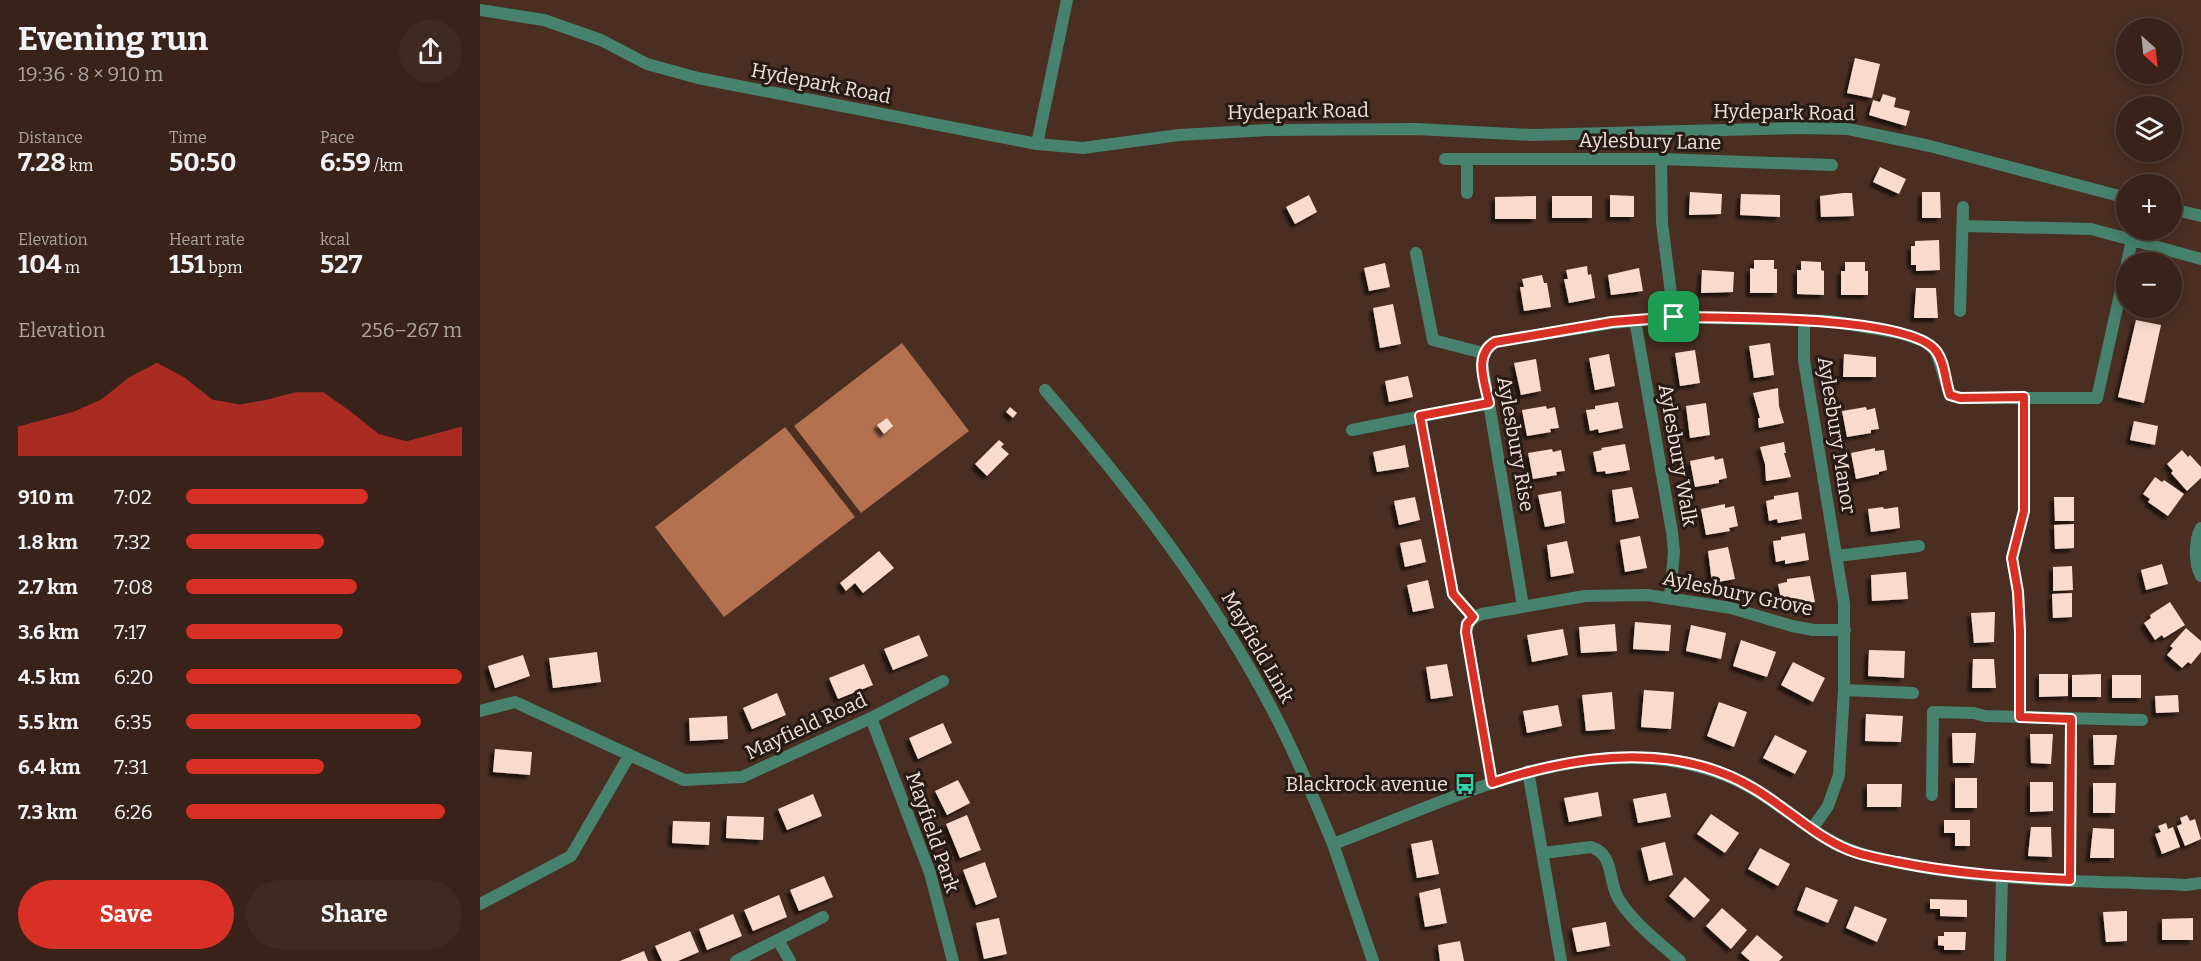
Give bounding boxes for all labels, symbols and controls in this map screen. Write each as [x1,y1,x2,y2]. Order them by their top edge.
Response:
north arrow [2116,18,2182,84]
map controls [2116,18,2182,318]
text: Evening run [18,19,208,59]
button: share [399,20,462,83]
street label: Hydepark Road [749,58,893,108]
text: 19:36 · 8 × 910 m [18,62,163,86]
button: layers [2116,96,2182,162]
street label: Hydepark Road [1227,98,1369,124]
street label: Hydepark Road [1713,99,1855,125]
text: Distance [18,128,83,147]
text: Time [169,128,207,147]
text: Pace [320,128,355,147]
street label: Aylesbury Lane [1578,128,1722,154]
text: 7.28 [18,147,66,178]
text: 50:50 [169,147,237,178]
text: 6:59 [320,147,371,178]
text: km [66,156,93,175]
text: /km [371,156,403,175]
button: + [2116,174,2182,240]
text: Elevation [18,230,88,249]
text: Heart rate [169,230,245,249]
text: kcal [320,230,350,249]
text: 104 [18,249,62,280]
text: 151 [169,249,205,280]
text: 527 [320,249,362,280]
button: − [2116,252,2182,318]
text: m [62,258,80,277]
text: bpm [205,258,243,277]
pin [1648,291,1699,342]
icon: arrive [1657,300,1690,333]
text: Elevation [18,318,105,342]
text: 256–267 m [361,318,462,342]
street label: Aylesbury Manor [1813,355,1861,515]
street label: Aylesbury Rise [1492,375,1540,513]
street label: Aylesbury Walk [1654,382,1702,529]
text: 910 m [18,485,74,509]
text: 7:02 [114,485,152,509]
text: 1.8 km [18,530,78,554]
text: 7:32 [114,530,151,554]
street label: Aylesbury Grove [1661,565,1815,621]
text: 2.7 km [18,575,78,599]
text: 7:08 [114,575,153,599]
street label: Mayfield Link [1216,587,1300,708]
text: 3.6 km [18,620,79,644]
text: 7:17 [114,620,146,644]
text: 4.5 km [18,665,80,689]
text: 6:20 [114,665,154,689]
street label: Mayfield Road [742,687,871,765]
text: 5.5 km [18,710,79,734]
text: 6:35 [114,710,152,734]
text: 6.4 km [18,755,81,779]
text: 7:31 [114,755,148,779]
street label: Mayfield Park [901,768,965,896]
place label: Blackrock avenue [1285,772,1448,796]
bus stop icon: Blackrock avenue [1453,772,1477,796]
text: 7.3 km [18,800,77,824]
text: 6:26 [114,800,153,824]
button: Save [18,880,234,949]
button: Share [246,880,462,949]

